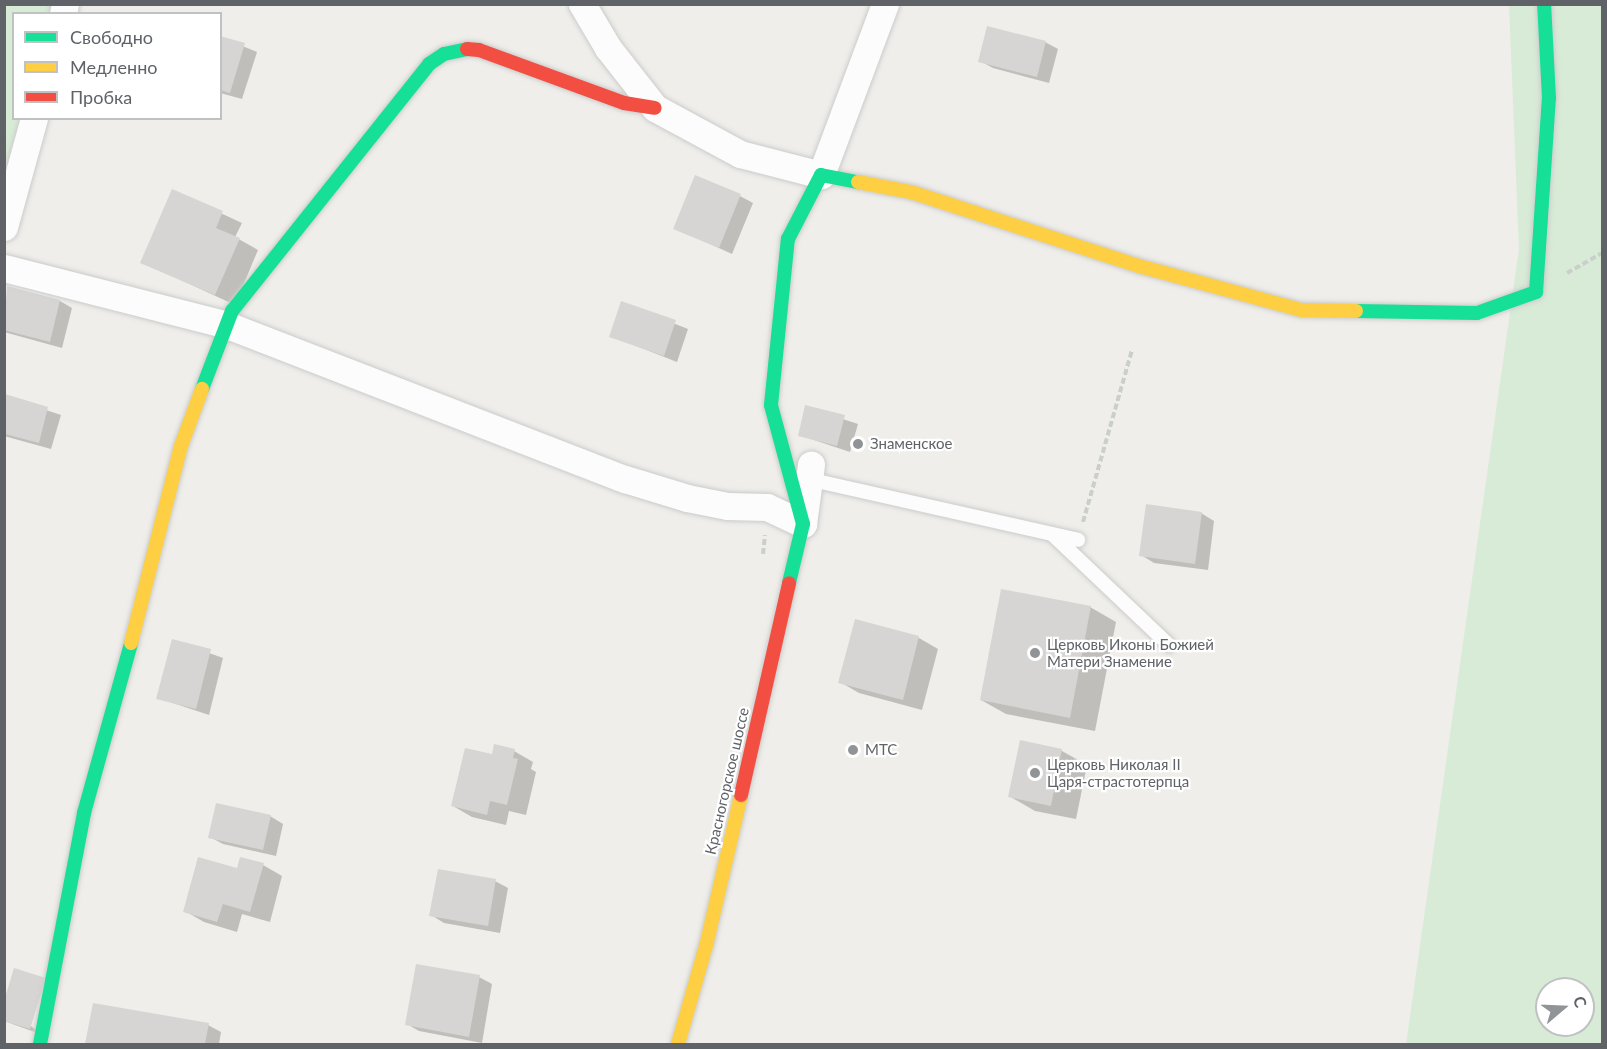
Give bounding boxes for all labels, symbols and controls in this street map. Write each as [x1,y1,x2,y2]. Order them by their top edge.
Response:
legend [12,12,222,120]
text: Свободно [70,26,153,48]
text: Медленно [70,56,158,78]
text: Пробка [70,86,132,108]
place label: Знаменское [870,435,952,453]
marker: Знаменское [851,437,865,451]
place label: Церковь Иконы Божией Матери Знамение [1047,635,1214,670]
marker: Церковь Иконы Божией Матери Знамение [1028,646,1042,660]
street label: Красногорское шоссе [701,706,753,856]
place label: МТС [865,741,897,759]
marker: МТС [846,743,860,757]
place label: Церковь Николая II Царя-страстотерпца [1047,755,1189,790]
marker: Церковь Николая II Царя-страстотерпца [1028,766,1042,780]
north arrow [1535,977,1595,1037]
text: С [1570,994,1591,1010]

